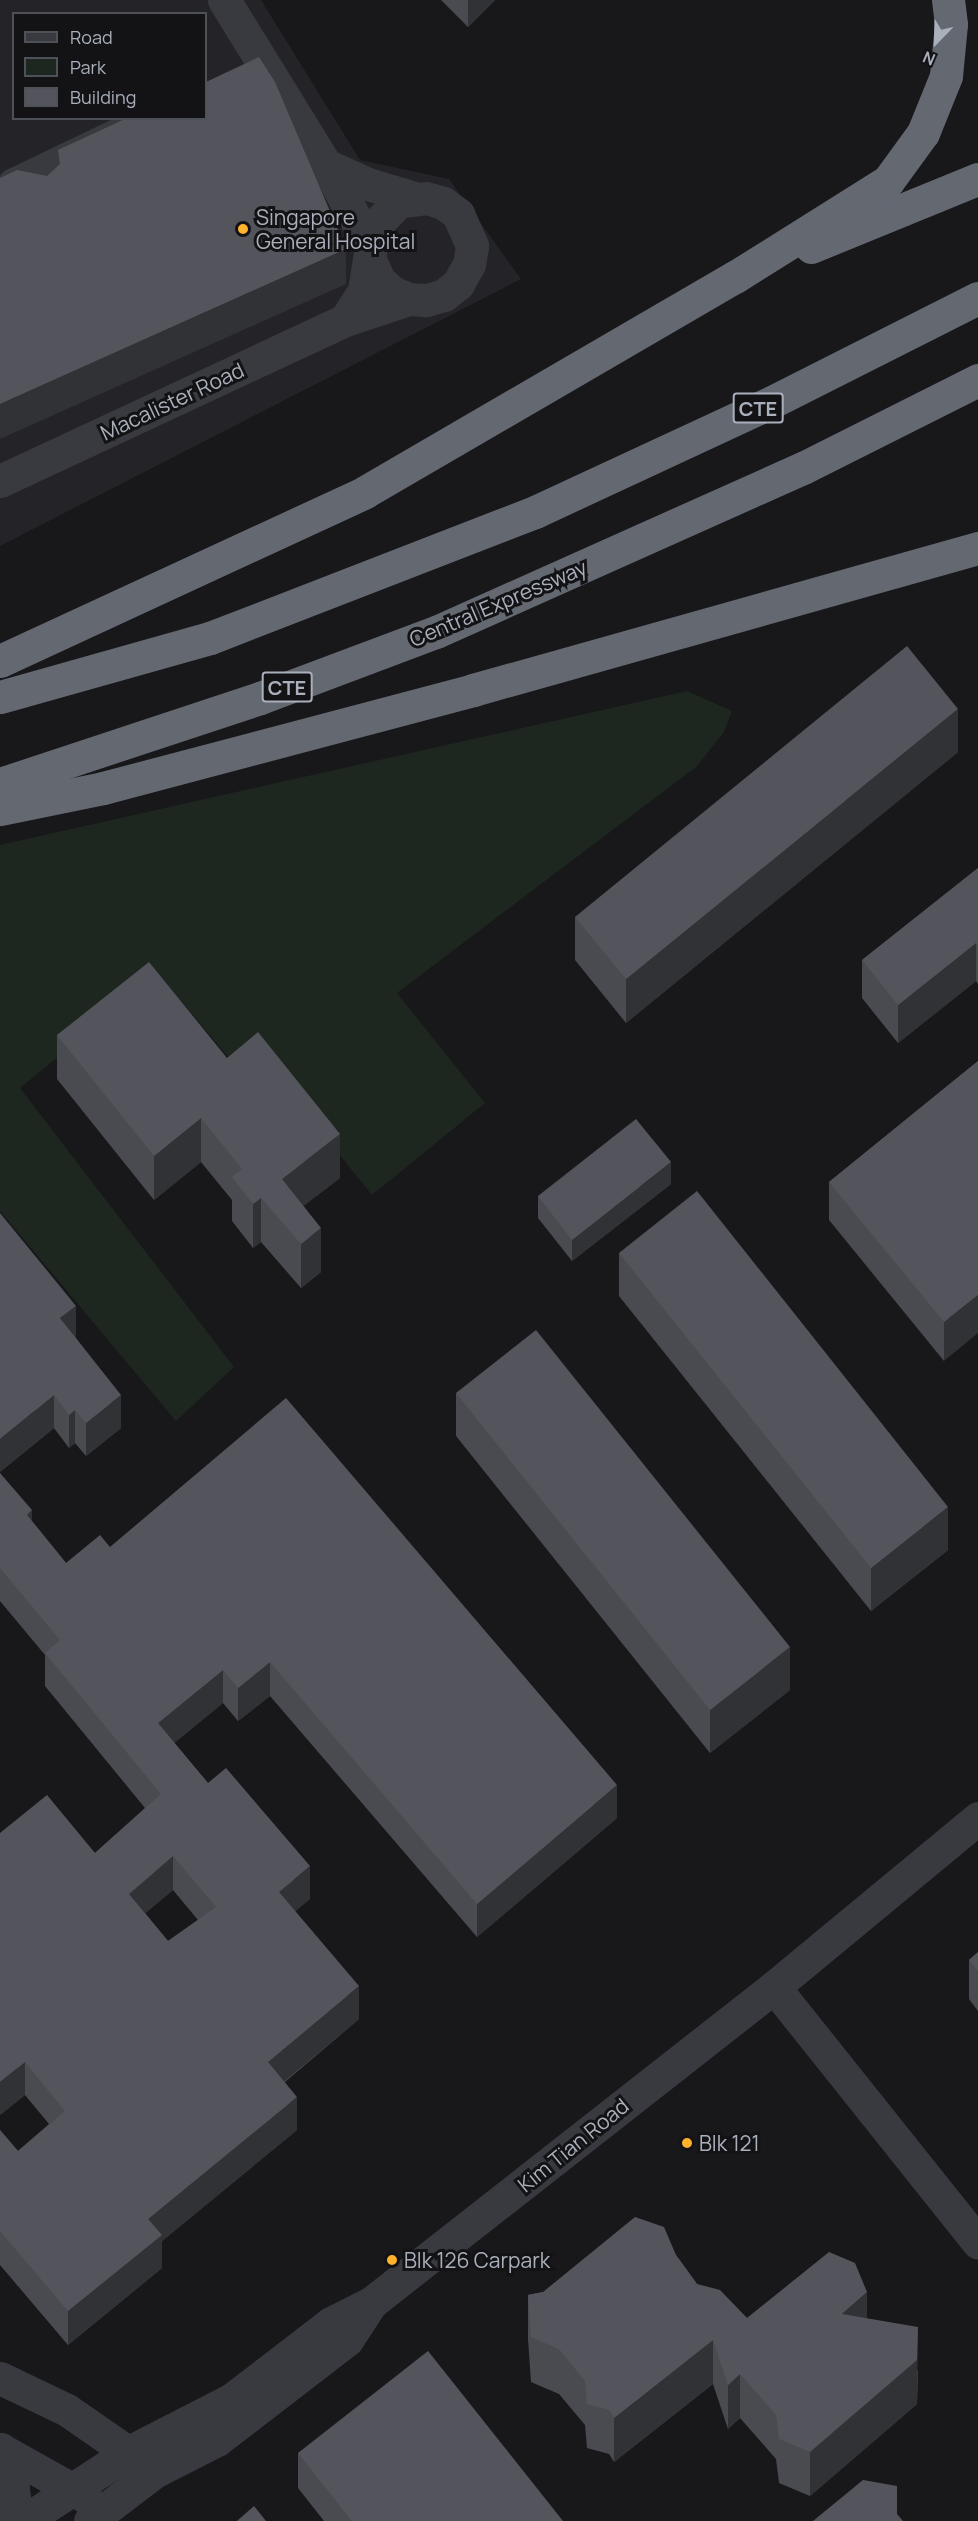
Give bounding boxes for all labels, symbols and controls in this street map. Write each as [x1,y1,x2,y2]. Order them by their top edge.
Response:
legend [12,12,207,120]
north arrow [906,12,966,72]
text: Road [70,25,113,49]
text: N [919,46,939,71]
text: Park [70,55,106,79]
text: Building [70,85,136,109]
place label: Singapore General Hospital [256,204,415,254]
marker: Singapore General Hospital [234,220,252,238]
street label: Macalister Road [96,357,248,445]
road number: CTE [732,391,783,425]
street label: Central Expressway [406,554,590,652]
road number: CTE [262,670,312,704]
street label: Kim Tian Road [513,2093,633,2197]
place label: Blk 121 [699,2130,760,2156]
marker: Blk 121 [680,2136,694,2150]
place label: Blk 126 Carpark [404,2247,550,2273]
marker: Blk 126 Carpark [385,2253,399,2267]

